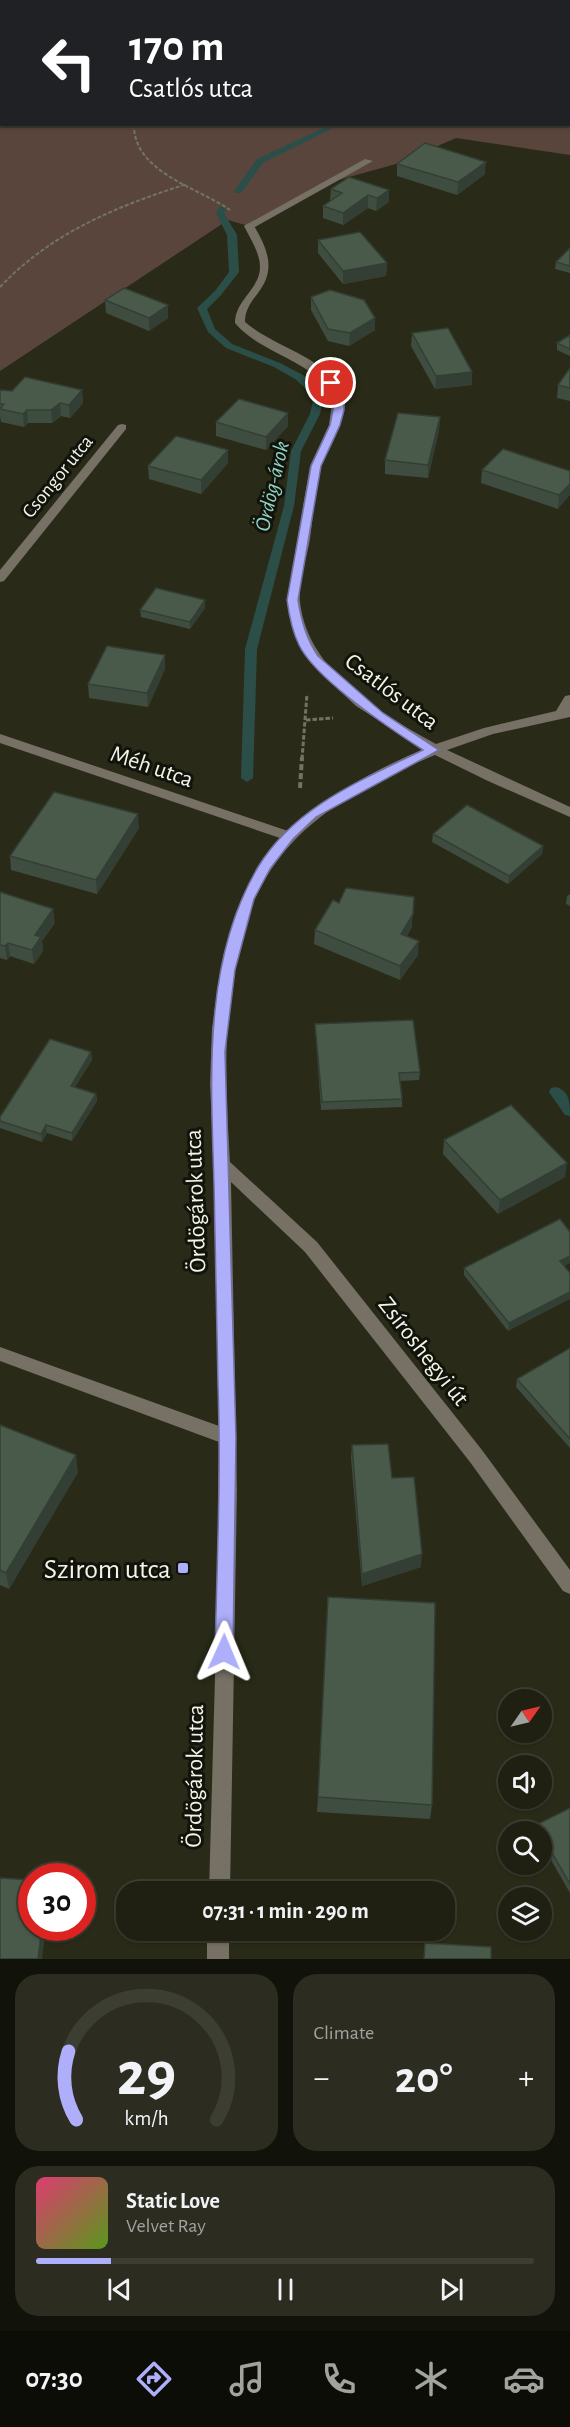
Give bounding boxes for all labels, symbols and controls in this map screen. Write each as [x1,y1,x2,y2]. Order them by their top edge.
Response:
icon: left [30,24,108,102]
text: 170 m [129,26,224,68]
text: Csatlós utca [129,75,253,102]
pin [305,357,356,408]
icon: arrive [314,366,347,399]
street label: Csongor utca [19,432,97,522]
water label: Ördög-árok [251,439,293,533]
street label: Csatlós utca [340,649,443,735]
street label: Méh utca [107,742,196,792]
street label: Ördögárok utca [181,1129,210,1273]
street label: Zsíroshegyi út [374,1293,473,1411]
place label: Szirom utca [44,1556,171,1584]
marker: Szirom utca [176,1561,190,1575]
position arrow [192,1620,256,1684]
north arrow [498,1689,552,1743]
map controls [498,1689,552,1941]
street label: Ördögárok utca [181,1704,208,1848]
button: sound [498,1755,552,1809]
button: search [498,1821,552,1875]
speed limit sign: 30 [18,1863,96,1941]
button: layers [498,1887,552,1941]
text: 07:31 · 1 min · 290 m [202,1900,369,1922]
text: Climate [314,2023,374,2043]
text: 29 [116,2044,176,2106]
text: 20° [395,2056,453,2101]
text: − [314,2062,329,2095]
text: + [518,2062,534,2095]
text: km/h [124,2108,168,2129]
text: Static Love [126,2190,220,2212]
text: Velvet Ray [126,2216,206,2236]
icon: previous [103,2273,136,2306]
icon: pause [269,2273,302,2306]
icon: next [435,2273,468,2306]
icon: directions [133,2358,175,2400]
icon: music [226,2358,268,2400]
icon: phone [318,2358,360,2400]
icon: climate [410,2358,452,2400]
icon: car [503,2358,545,2400]
text: 07:30 [25,2365,83,2392]

